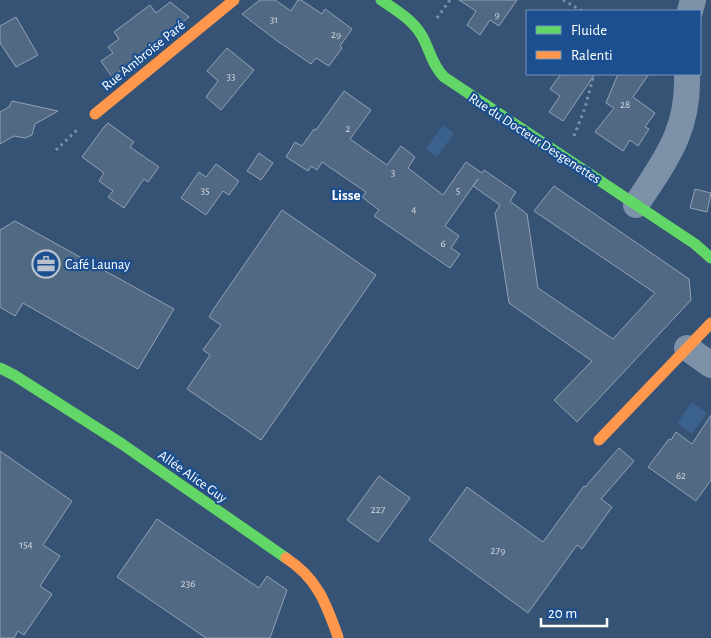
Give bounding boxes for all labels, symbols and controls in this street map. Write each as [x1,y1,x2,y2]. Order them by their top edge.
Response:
house number: 9 [494,9,500,20]
legend [526,10,701,75]
house number: 31 [270,14,278,25]
street label: Rue Ambroise Paré [99,18,188,93]
text: Fluide [571,23,607,38]
house number: 29 [331,29,341,40]
text: Ralenti [571,48,613,63]
house number: 33 [226,71,236,82]
street label: Rue du Docteur Desgenettes [466,91,603,187]
house number: 28 [620,99,630,110]
house number: 2 [345,123,351,134]
house number: 3 [391,167,396,178]
house number: 35 [200,185,210,196]
house number: 5 [456,185,461,196]
district label: Lisse [331,188,361,203]
house number: 4 [411,204,417,215]
house number: 6 [440,238,446,249]
office icon: Café Launay [31,249,61,279]
place label: Café Launay [65,258,130,272]
street label: Allée Alice Guy [155,448,229,506]
house number: 62 [676,470,686,481]
house number: 227 [371,504,386,515]
house number: 154 [19,539,33,550]
house number: 279 [491,545,505,556]
house number: 236 [181,578,195,589]
scale bar [541,596,607,628]
text: 20 m [548,606,577,621]

